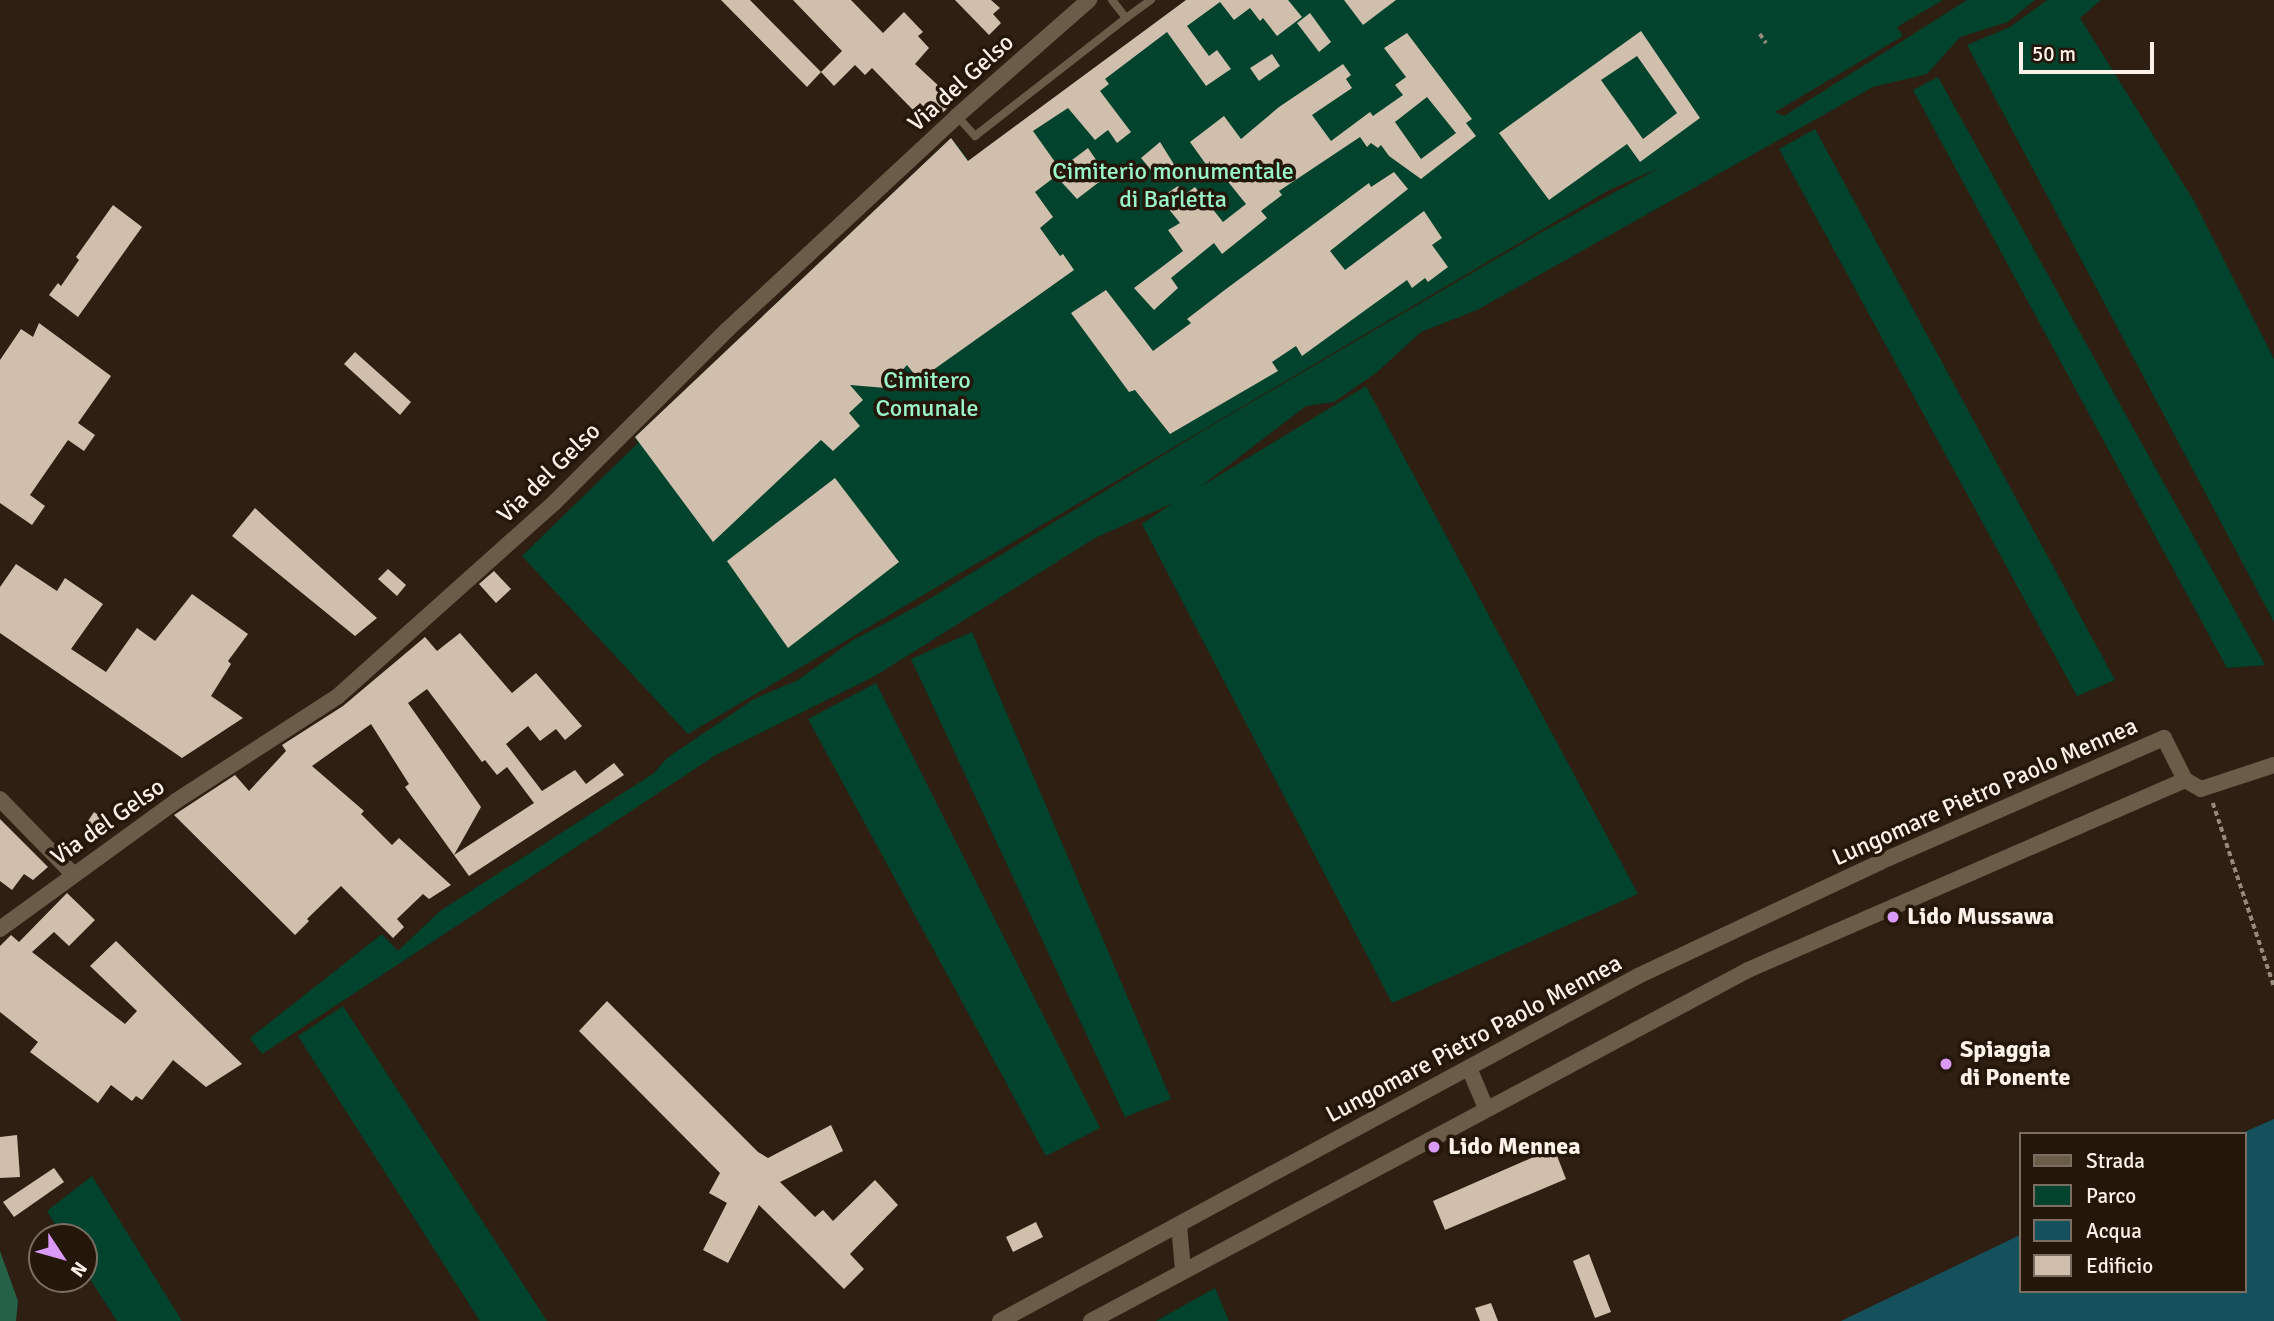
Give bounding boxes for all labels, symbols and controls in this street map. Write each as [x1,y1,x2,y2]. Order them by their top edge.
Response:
street label: Via del Gelso [902,28,1020,138]
scale bar [2022,28,2157,72]
text: 50 m [2032,41,2076,67]
park label: Cimiterio monumentale di Barletta [1052,158,1294,214]
park label: Cimitero Comunale [875,367,979,423]
street label: Via del Gelso [491,417,607,529]
street label: Lungomare Pietro Paolo Mennea [1828,712,2142,872]
street label: Via del Gelso [46,772,170,872]
place label: Lido Mussawa [1907,903,2054,931]
marker: Lido Mussawa [1885,909,1901,925]
street label: Lungomare Pietro Paolo Mennea [1321,949,1627,1129]
place label: Spiaggia di Ponente [1960,1036,2070,1092]
marker: Spiaggia di Ponente [1938,1056,1954,1072]
legend [2018,1132,2246,1293]
place label: Lido Mennea [1448,1133,1580,1161]
marker: Lido Mennea [1426,1139,1442,1155]
text: Strada [2086,1148,2145,1174]
text: Parco [2086,1183,2136,1209]
text: Acqua [2086,1218,2142,1244]
north arrow [28,1223,98,1293]
text: Edificio [2086,1253,2153,1279]
text: N [65,1257,92,1282]

